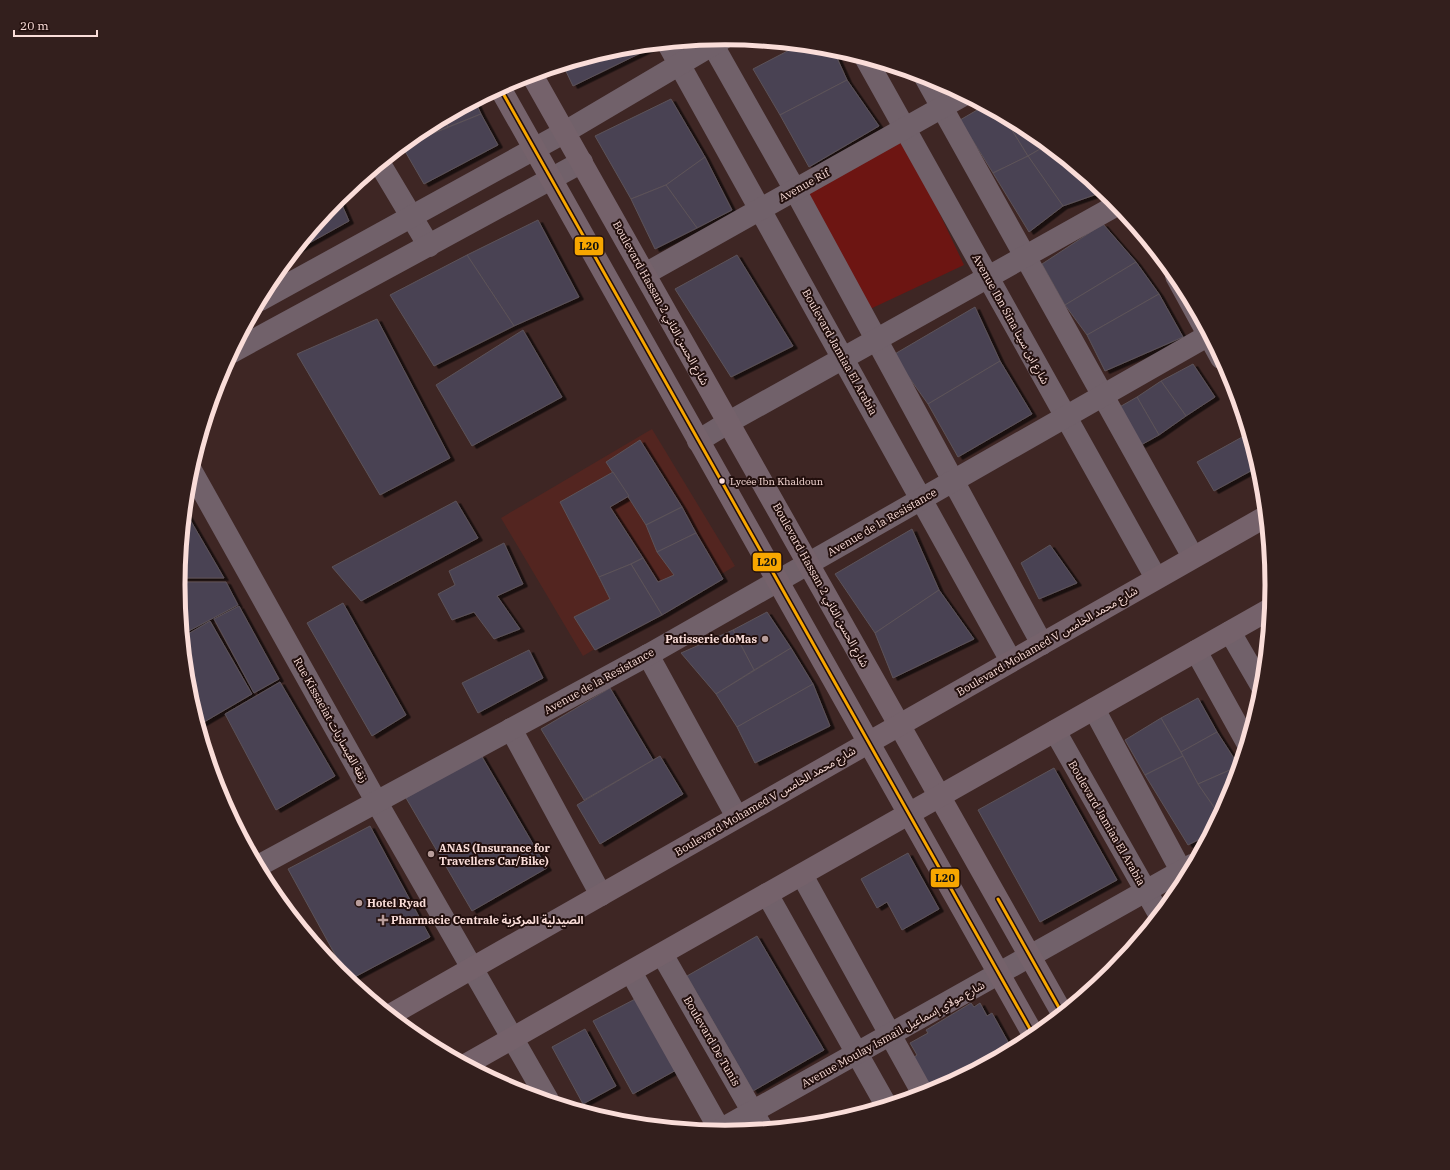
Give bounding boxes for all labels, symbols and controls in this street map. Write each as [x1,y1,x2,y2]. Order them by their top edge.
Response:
scale bar [14,12,97,38]
text: 20 m [20,18,49,33]
street label: Avenue Rif [776,165,833,205]
street label: Boulevard Hassan 2 شارع الحسن الثاني [608,218,712,389]
line badge: L20 [574,236,604,256]
text: L20 [579,239,599,253]
street label: Avenue Ibn Sina شارع ابن سينا [968,252,1053,387]
street label: Boulevard Jamiaa El Arabia [799,286,881,418]
place label: Lycée Ibn Khaldoun [730,475,824,488]
marker: Lycée Ibn Khaldoun [717,476,727,486]
street label: Avenue de la Resistance [825,485,939,559]
street label: Boulevard Hassan 2 شارع الحسن الثاني [768,500,872,671]
line badge: L20 [752,552,782,572]
text: L20 [757,555,777,569]
street label: Boulevard Mohamed V شارع محمد الخامس [954,583,1141,700]
place label: Patisserie doMas [665,632,757,646]
marker: Patisserie doMas [760,634,770,644]
street label: Avenue de la Resistance [541,645,657,717]
street label: Rue Kissaeiat زنقة القيساريات [291,655,371,785]
street label: Boulevard Mohamed V شارع محمد الخامس [672,743,859,860]
street label: Boulevard Jamiaa El Arabia [1065,758,1149,888]
place label: ANAS (Insurance for Travellers Car/Bike) [439,841,550,868]
marker: ANAS (Insurance for Travellers Car/Bike) [426,849,436,859]
line badge: L20 [930,868,960,888]
text: L20 [935,871,955,885]
place label: Hotel Ryad [367,896,426,910]
marker: Hotel Ryad [354,898,364,908]
place label: Pharmacie Centrale الصيدلية المركزية [391,913,583,927]
marker: Pharmacie Centrale الصيدلية المركزية [378,915,388,925]
street label: Avenue Moulay Ismail شارع مولاي إسماعيل [799,977,989,1093]
street label: Boulevard De Tunis [681,994,743,1088]

